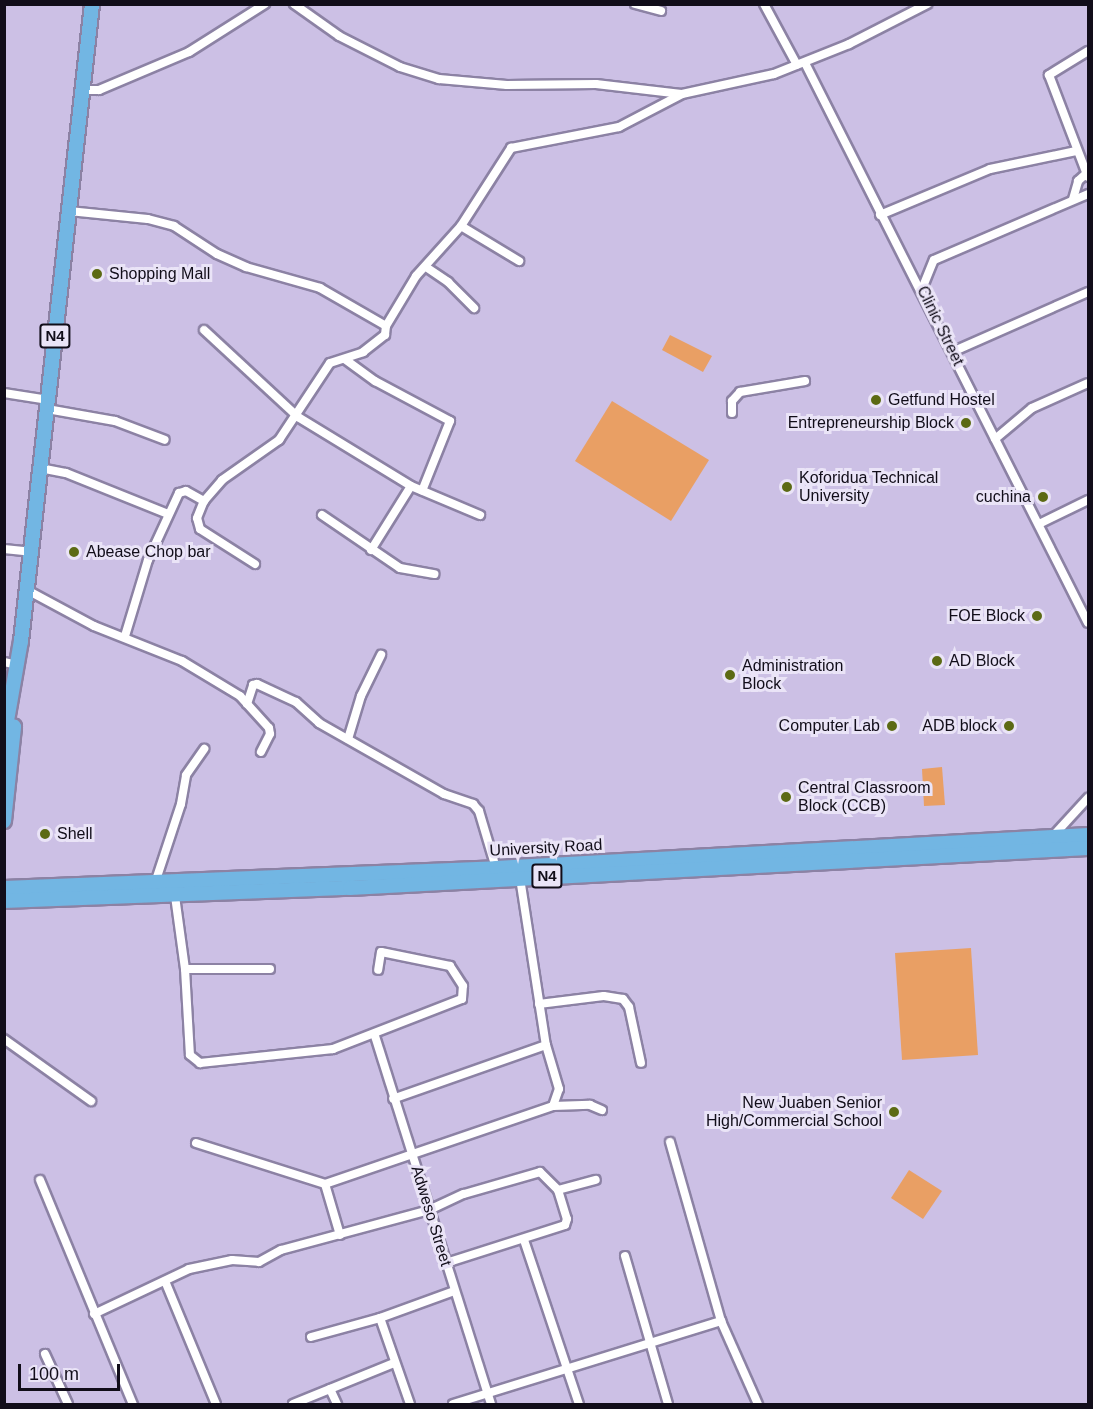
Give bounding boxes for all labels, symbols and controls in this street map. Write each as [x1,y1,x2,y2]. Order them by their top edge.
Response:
place label: Shopping Mall [109,264,210,284]
marker: Shopping Mall [90,267,104,281]
street label: Clinic Street [912,283,968,369]
road number: N4 [38,324,72,348]
place label: Getfund Hostel [888,390,995,410]
marker: Getfund Hostel [869,393,883,407]
place label: Entrepreneurship Block [788,413,954,433]
marker: Entrepreneurship Block [959,416,973,430]
place label: Koforidua Technical University [799,468,939,506]
marker: Koforidua Technical University [780,480,794,494]
place label: cuchina [976,487,1031,507]
marker: cuchina [1036,490,1050,504]
place label: Abease Chop bar [86,542,211,562]
marker: Abease Chop bar [67,545,81,559]
place label: FOE Block [949,606,1025,626]
marker: FOE Block [1030,609,1044,623]
place label: AD Block [949,651,1015,671]
marker: AD Block [930,654,944,668]
place label: Administration Block [742,656,843,694]
marker: Administration Block [723,668,737,682]
place label: Computer Lab [779,716,880,736]
place label: ADB block [922,716,997,736]
marker: Computer Lab [885,719,899,733]
marker: ADB block [1002,719,1016,733]
place label: Central Classroom Block (CCB) [798,778,930,816]
marker: Central Classroom Block (CCB) [779,790,793,804]
place label: Shell [57,824,93,844]
marker: Shell [38,827,52,841]
street label: University Road [489,835,603,861]
road number: N4 [530,864,564,888]
place label: New Juaben Senior High/Commercial School [706,1093,882,1131]
marker: New Juaben Senior High/Commercial School [887,1105,901,1119]
street label: Adweso Street [407,1163,455,1269]
scale bar [21,1352,123,1390]
text: 100 m [29,1364,79,1384]

